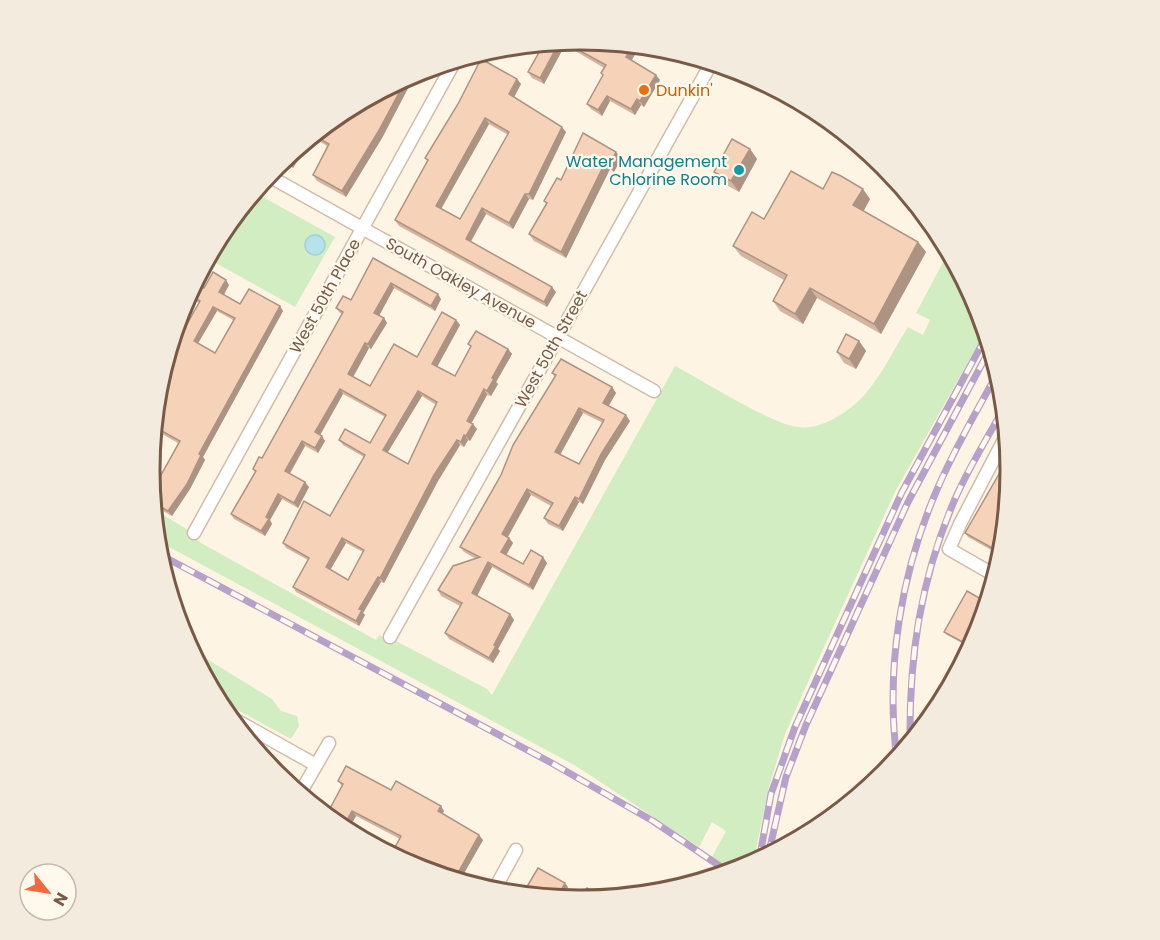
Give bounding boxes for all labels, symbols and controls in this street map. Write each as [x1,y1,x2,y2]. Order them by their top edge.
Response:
place label: Dunkin' [656,79,713,102]
marker: Dunkin' [637,83,651,97]
place label: Water Management Chlorine Room [566,150,727,191]
marker: Water Management Chlorine Room [732,163,746,177]
street label: South Oakley Avenue [381,232,541,334]
street label: West 50th Place [284,234,366,358]
street label: West 50th Street [509,286,593,412]
north arrow [18,862,78,922]
text: N [48,888,74,910]

